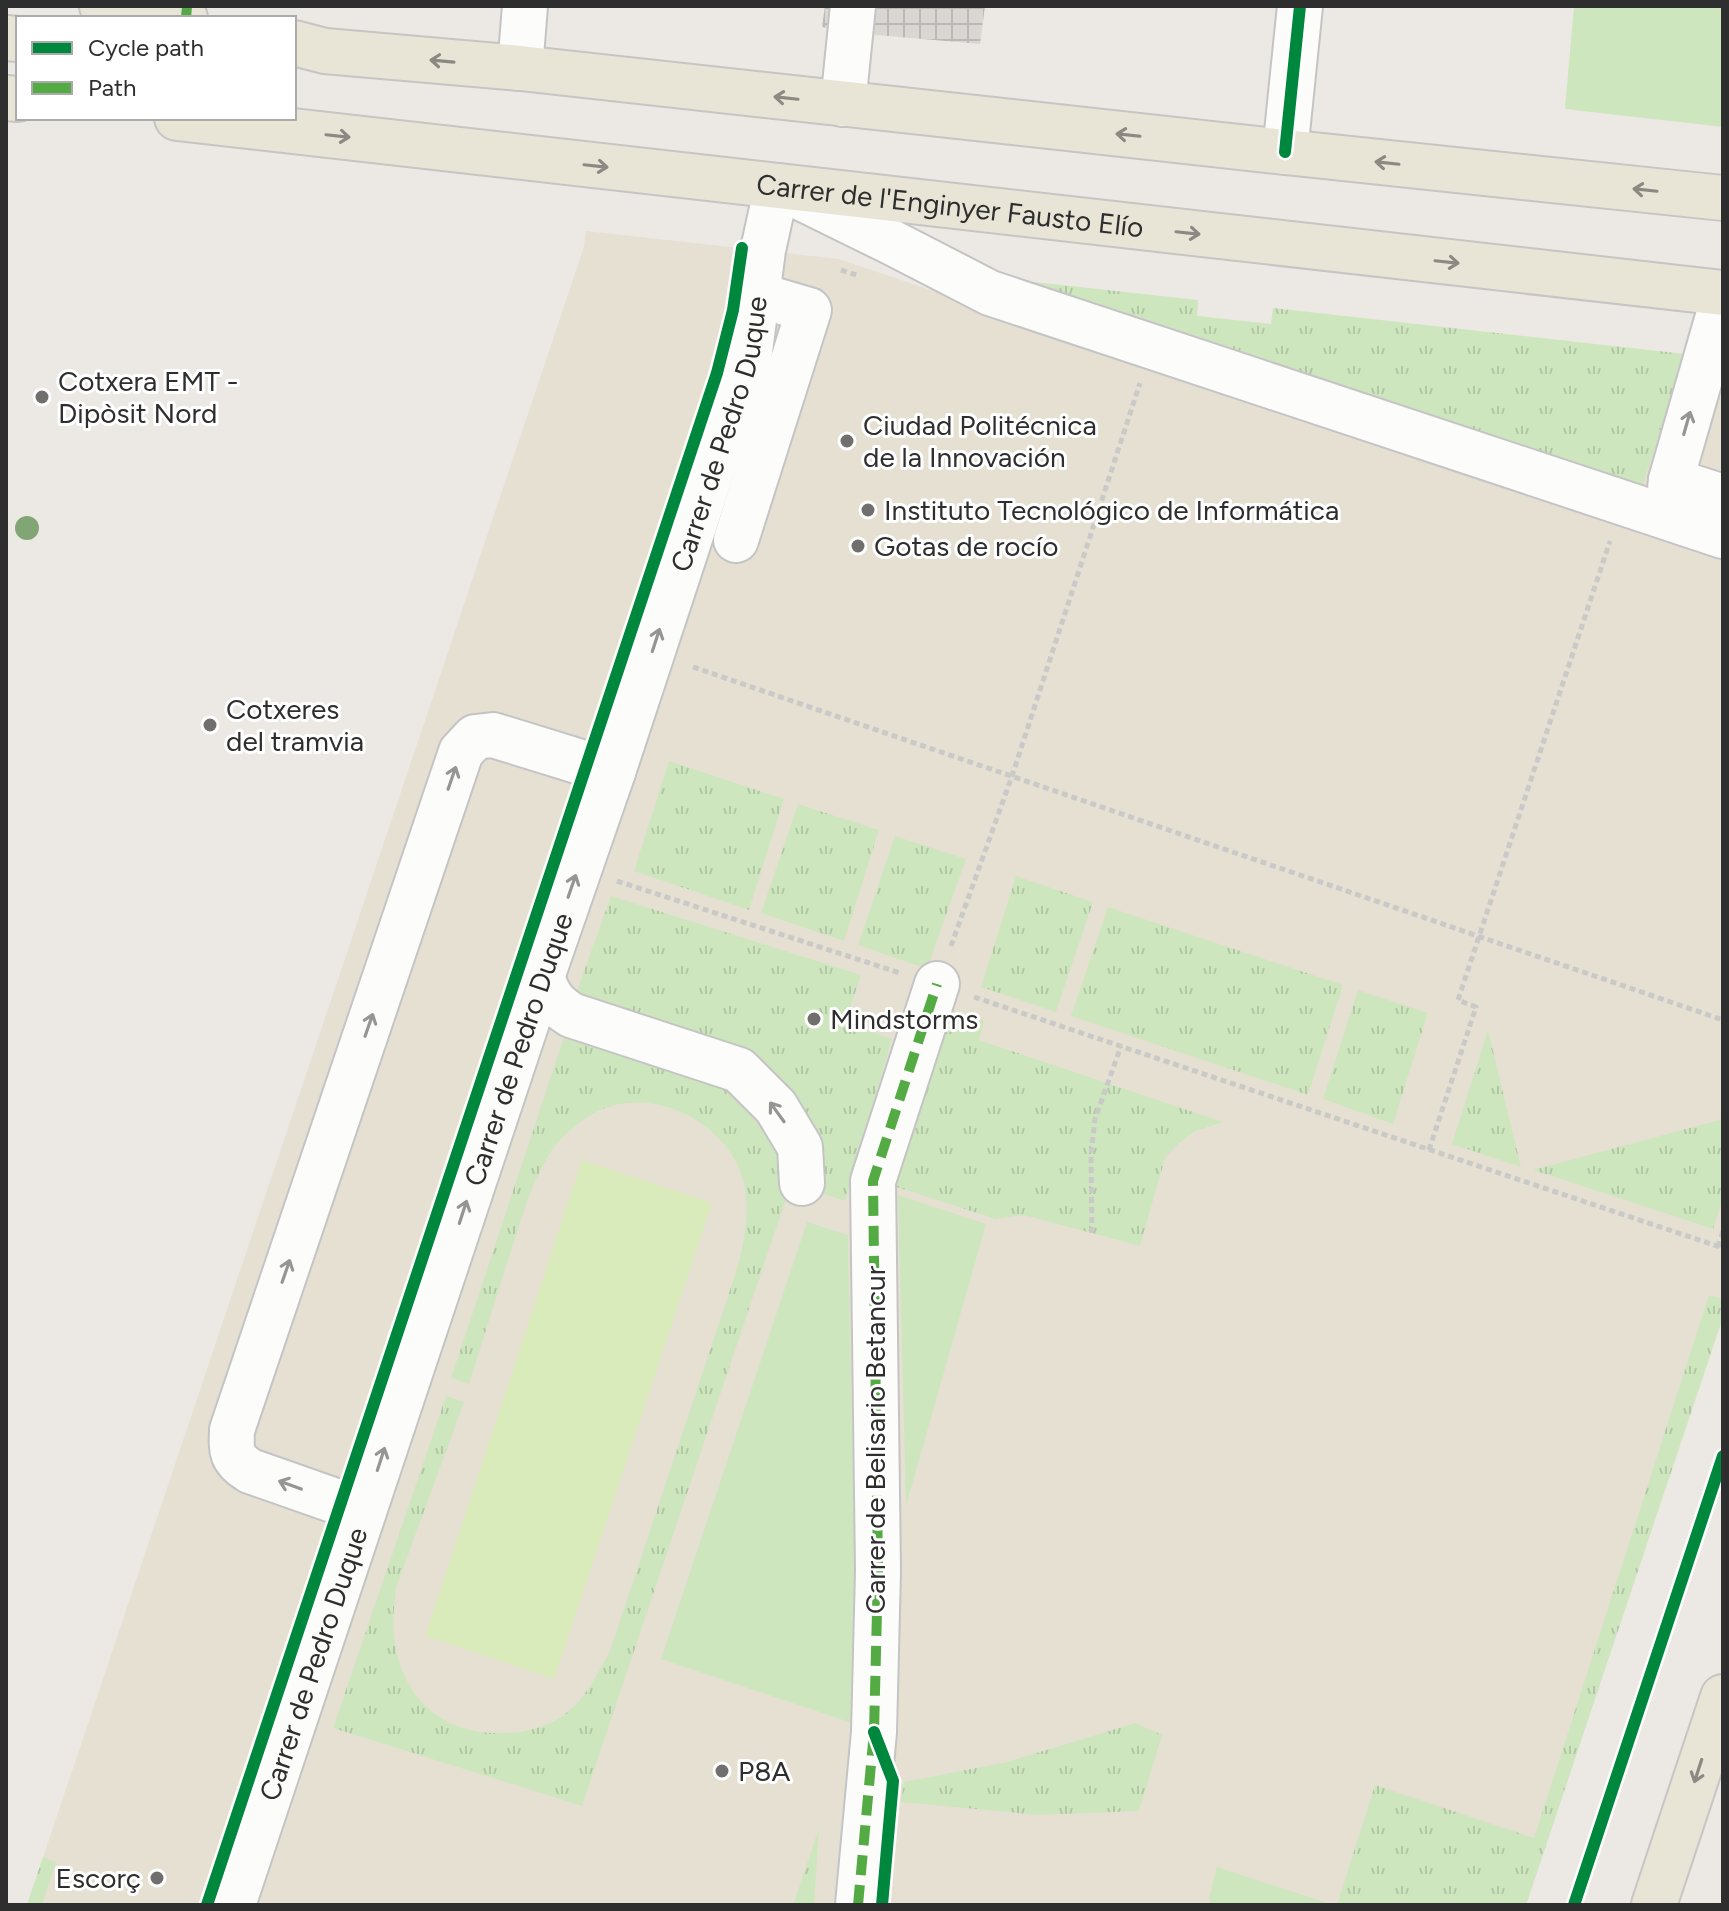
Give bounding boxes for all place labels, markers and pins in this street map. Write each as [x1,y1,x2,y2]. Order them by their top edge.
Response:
place label: Cotxera EMT - Dipòsit Nord [58,364,238,430]
marker: Cotxera EMT - Dipòsit Nord [33,388,51,406]
place label: Ciudad Politécnica de la Innovación [863,408,1097,474]
marker: Ciudad Politécnica de la Innovación [838,432,856,450]
place label: Instituto Tecnológico de Informática [884,493,1339,527]
marker: Instituto Tecnológico de Informática [859,501,877,519]
place label: Gotas de rocío [874,529,1058,563]
marker: Gotas de rocío [849,537,867,555]
place label: Cotxeres del tramvia [226,692,364,758]
marker: Cotxeres del tramvia [201,716,219,734]
place label: Mindstorms [830,1002,978,1036]
marker: Mindstorms [805,1010,823,1028]
place label: P8A [738,1754,790,1788]
marker: P8A [713,1762,731,1780]
place label: Escorç [55,1861,141,1895]
marker: Escorç [148,1869,166,1887]

